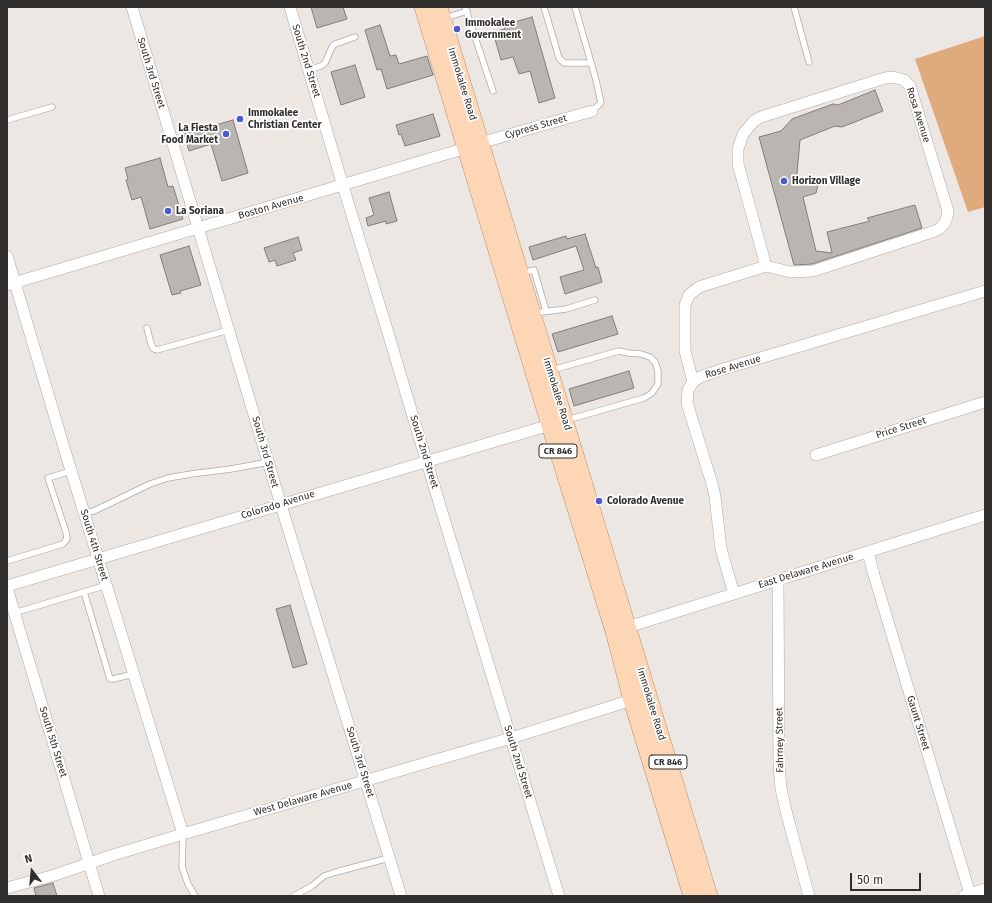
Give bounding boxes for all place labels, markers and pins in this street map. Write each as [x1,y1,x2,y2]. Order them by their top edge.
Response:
place label: Immokalee Government [465,17,521,40]
marker: Immokalee Government [452,24,462,34]
place label: Immokalee Christian Center [248,107,321,130]
marker: Immokalee Christian Center [235,114,245,124]
place label: La Fiesta Food Market [161,122,218,146]
marker: La Fiesta Food Market [221,129,231,139]
place label: Horizon Village [792,175,860,187]
marker: Horizon Village [779,176,789,186]
place label: La Soriana [176,205,224,217]
marker: La Soriana [163,206,173,216]
place label: Colorado Avenue [607,495,684,507]
marker: Colorado Avenue [594,496,604,506]

